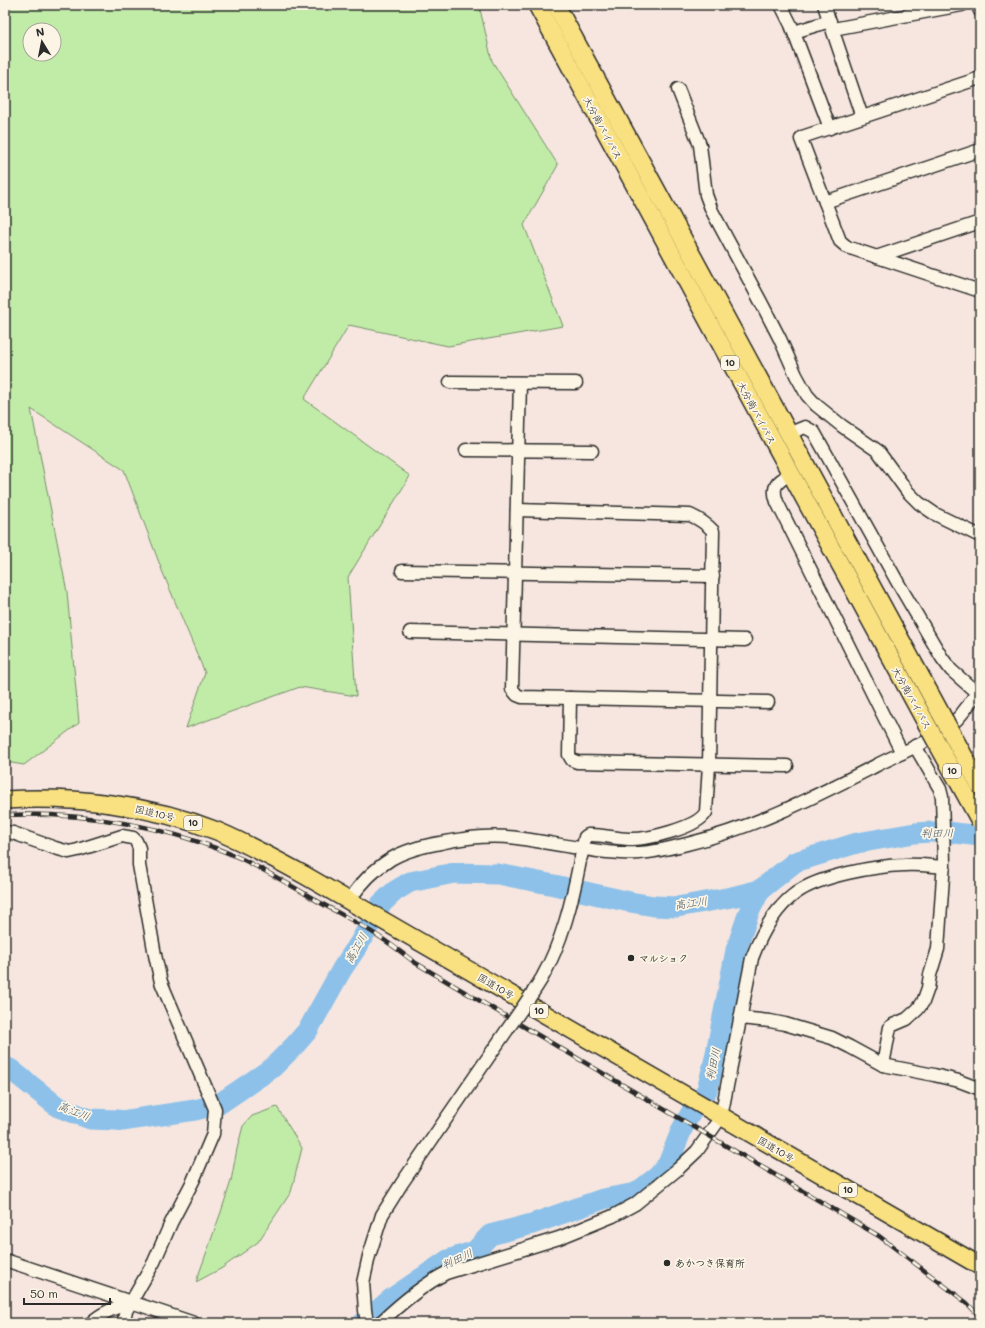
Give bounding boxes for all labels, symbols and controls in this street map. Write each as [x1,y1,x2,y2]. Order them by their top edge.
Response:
north arrow [22,22,62,62]
text: N [35,24,46,40]
street label: 大分南バイパス [580,94,626,162]
road number: 10 [721,356,739,370]
street label: 大分南バイパス [734,379,780,447]
street label: 大分南バイパス [889,664,935,732]
road number: 10 [943,764,961,778]
street label: 国道10号 [134,802,176,824]
road number: 10 [184,816,202,830]
water label: 判田川 [921,825,954,840]
water label: 高江川 [674,893,708,912]
water label: 高江川 [341,930,370,966]
place label: マルショク [639,951,688,965]
marker: マルショク [626,953,636,963]
street label: 国道10号 [475,970,517,1002]
road number: 10 [530,1004,548,1018]
water label: 判田川 [702,1046,723,1082]
water label: 高江川 [56,1098,92,1123]
street label: 国道10号 [755,1133,797,1165]
road number: 10 [839,1183,857,1197]
water label: 判田川 [439,1245,475,1272]
place label: あかつき保育所 [675,1256,745,1270]
marker: あかつき保育所 [662,1258,672,1268]
scale bar [24,1280,110,1306]
text: 50 m [30,1285,58,1301]

